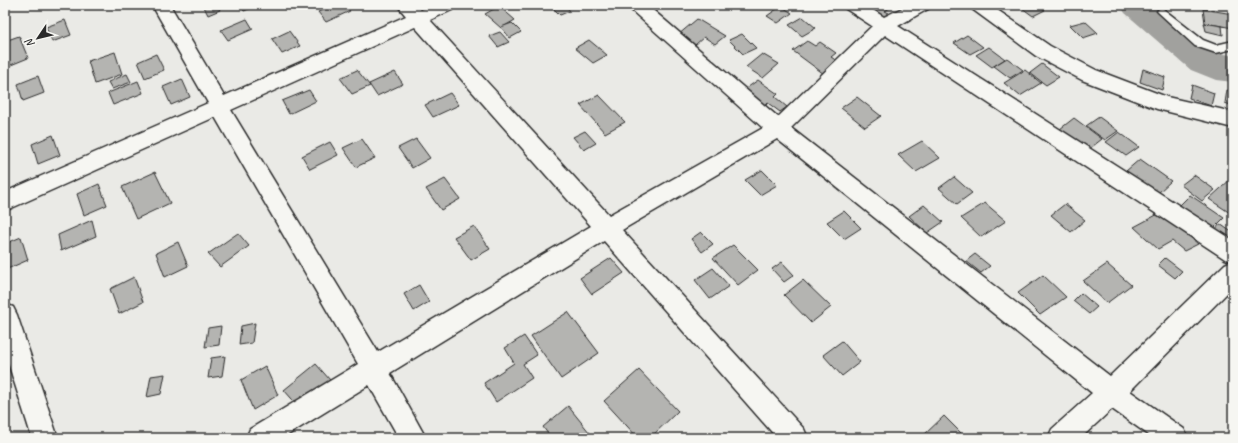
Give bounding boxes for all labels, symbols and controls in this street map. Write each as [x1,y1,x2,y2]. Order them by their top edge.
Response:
north arrow [18,18,58,58]
text: N [21,35,37,51]

